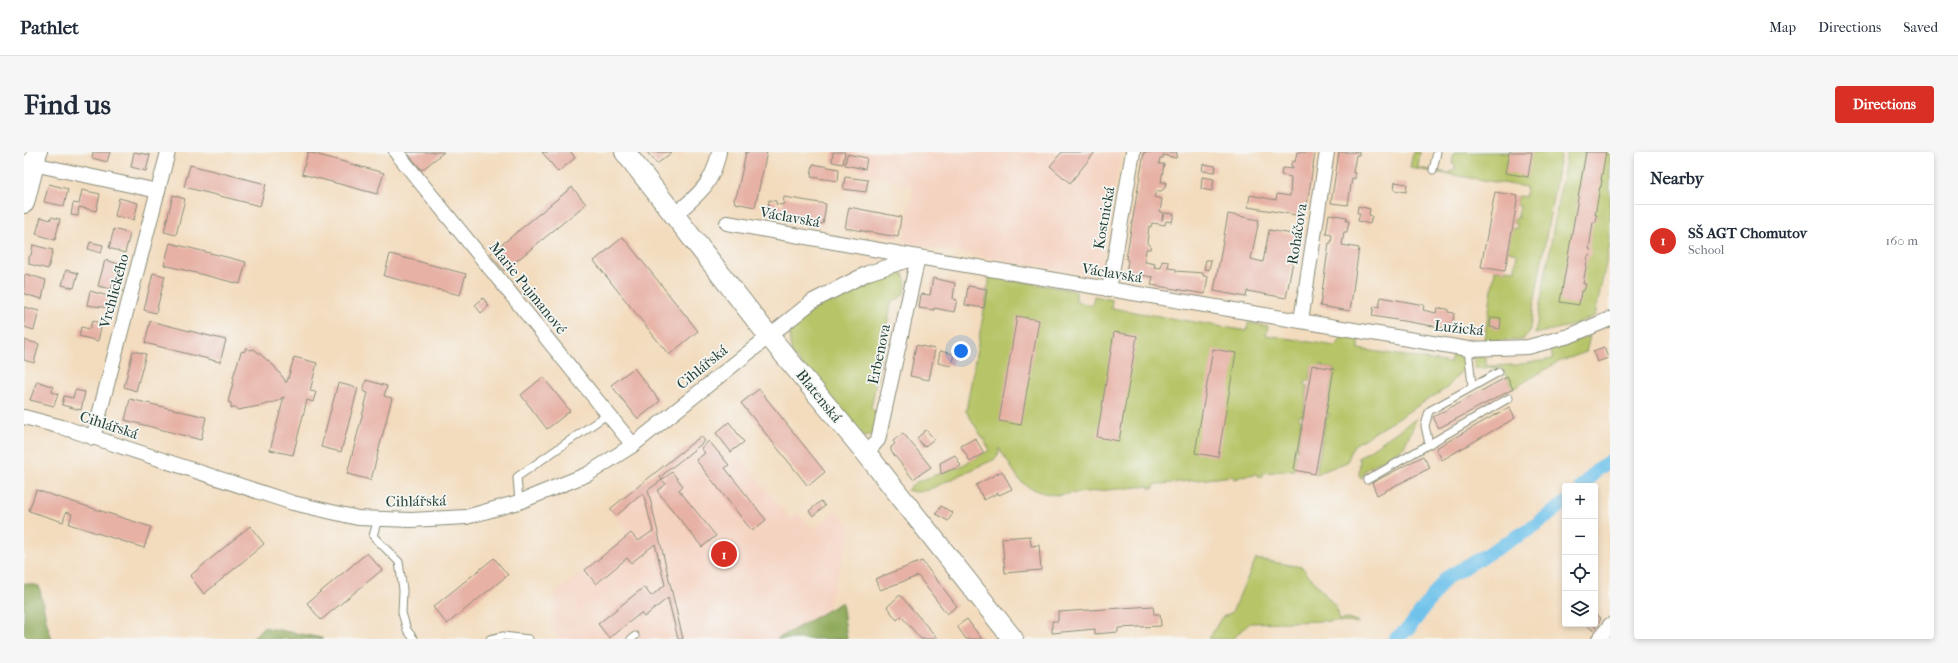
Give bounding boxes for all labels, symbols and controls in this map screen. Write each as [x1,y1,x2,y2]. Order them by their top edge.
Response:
text: Pathlet [20,17,79,39]
text: Map [1769,19,1796,36]
text: Directions [1818,19,1881,36]
text: Saved [1903,19,1938,36]
button: Directions [1835,86,1934,123]
text: Find us [24,88,111,121]
text: Nearby [1650,168,1704,188]
street label: Kostnická [1090,184,1119,251]
street label: Roháčova [1283,201,1311,266]
street label: Václavská [758,203,823,231]
text: SŠ AGT Chomutov [1688,224,1807,242]
text: 1 [1661,233,1665,248]
text: 160 m [1886,233,1918,248]
street label: Marie Pujmanové [485,238,571,338]
text: School [1688,242,1724,257]
street label: Vrchlického [95,251,133,331]
street label: Václavská [1080,259,1144,287]
street label: Lužická [1433,316,1486,340]
street label: Erbenova [864,321,894,386]
street label: Cihlářská [673,340,732,393]
your location [951,341,971,361]
street label: Blatenská [792,366,846,427]
street label: Cihlářská [77,407,142,443]
map controls [1562,483,1598,627]
button: + [1562,483,1598,519]
street label: Cihlářská [386,491,447,511]
button: − [1562,519,1598,555]
pin: 1 [711,539,737,569]
button: locate [1562,555,1598,591]
button: layers [1562,591,1598,627]

